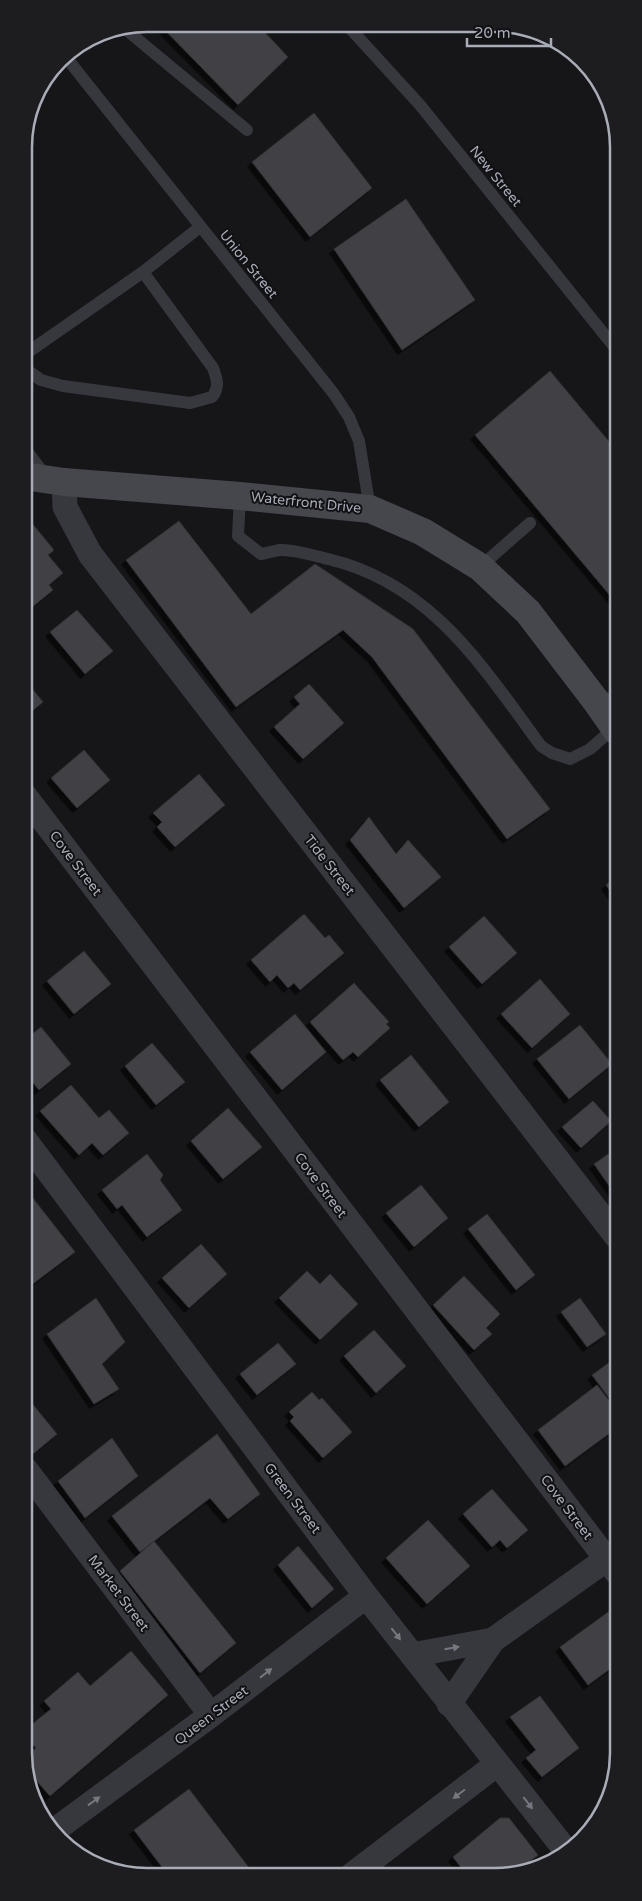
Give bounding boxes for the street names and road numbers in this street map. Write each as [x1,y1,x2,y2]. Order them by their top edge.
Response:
street label: New Street [466,142,526,211]
street label: Union Street [216,227,282,302]
street label: Waterfront Drive [250,488,362,517]
street label: Cove Street [46,828,106,900]
street label: Tide Street [301,832,359,900]
street label: Cove Street [291,1150,351,1222]
street label: Green Street [261,1460,325,1537]
street label: Cove Street [537,1472,597,1544]
street label: Market Street [84,1552,153,1635]
street label: Queen Street [171,1682,252,1749]

